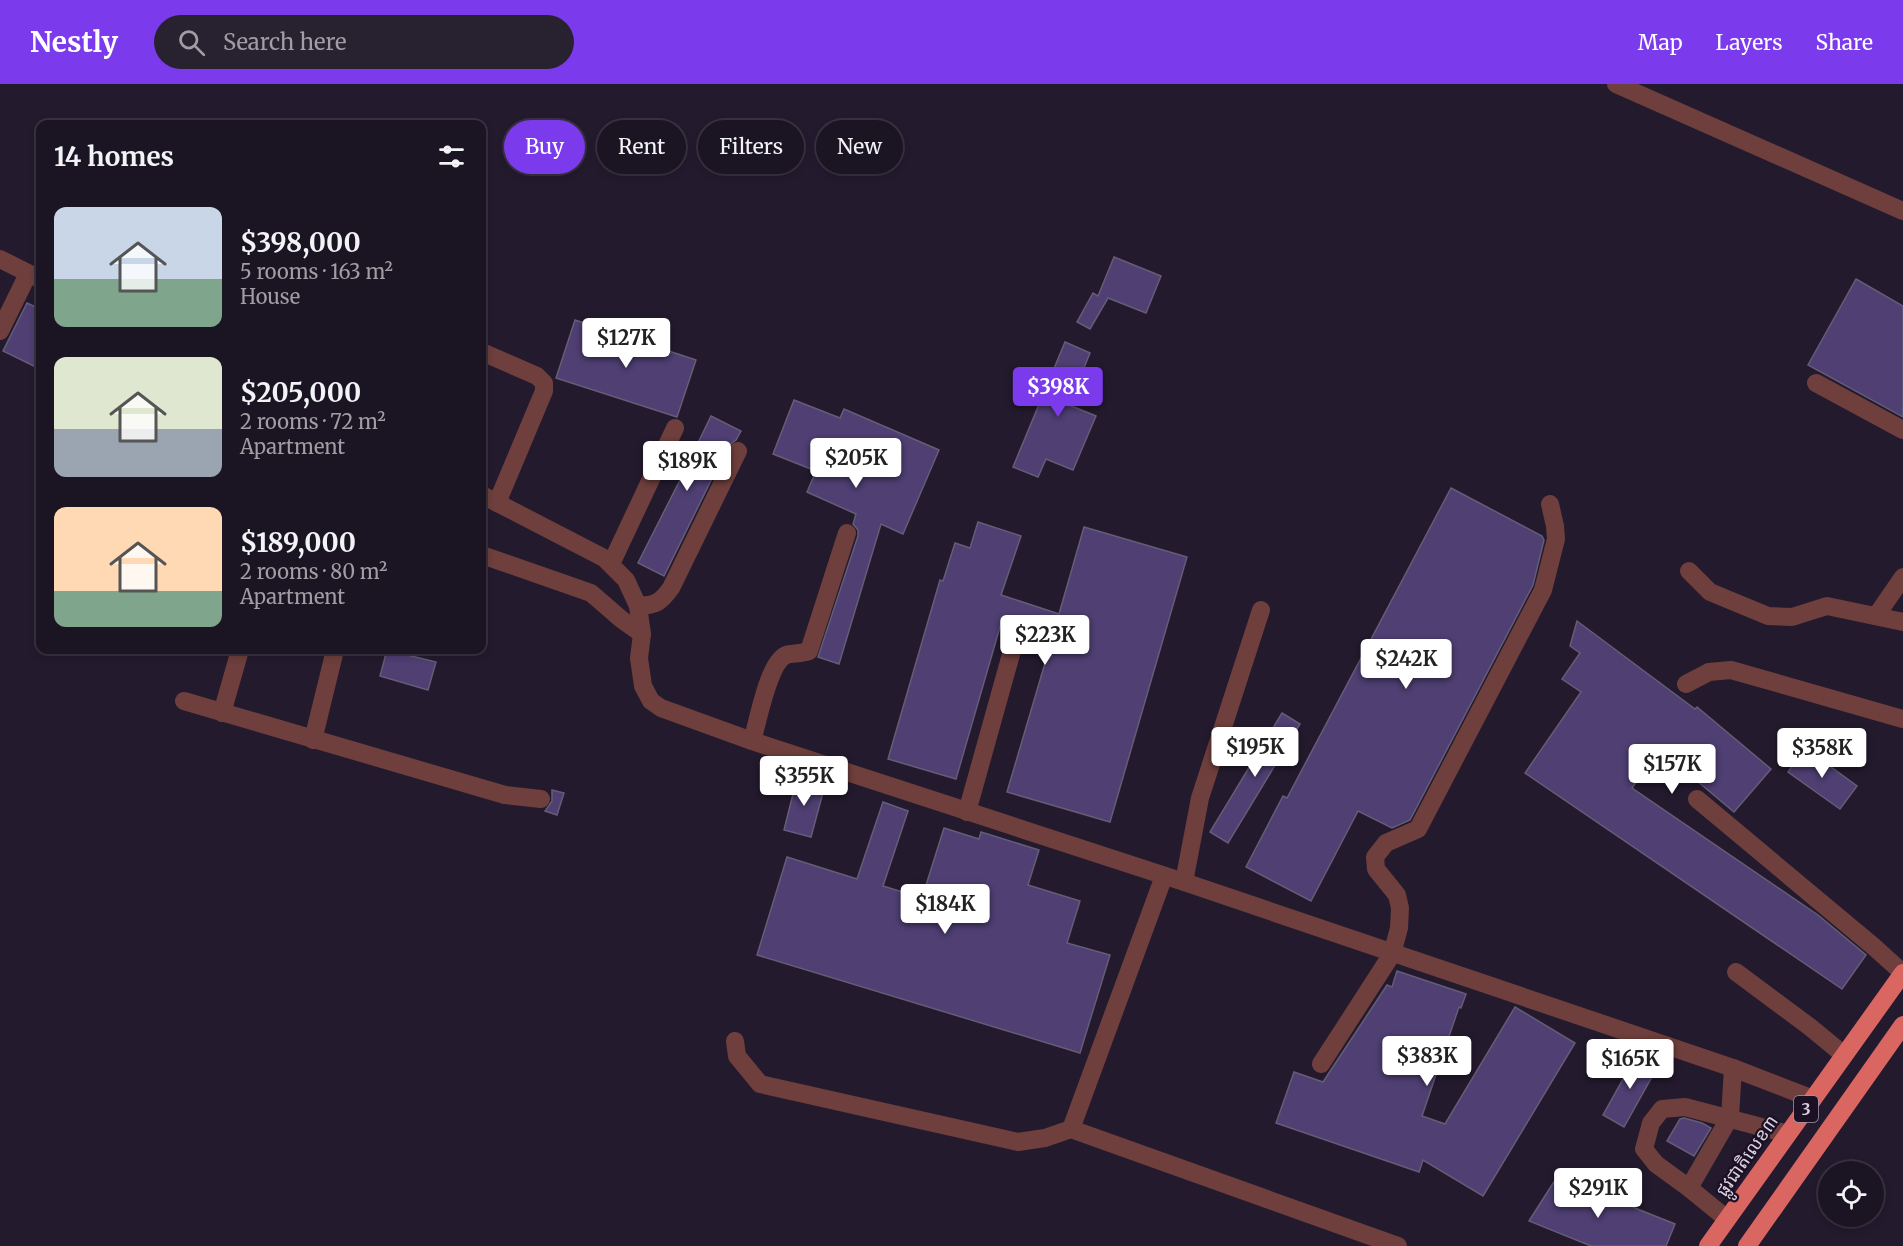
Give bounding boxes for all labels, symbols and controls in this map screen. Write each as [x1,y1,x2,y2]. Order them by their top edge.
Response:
search box [154,15,574,69]
text: Nestly [30,24,118,60]
icon: search [175,26,208,59]
text: Search here [223,28,346,56]
text: Map [1638,29,1683,56]
text: Layers [1716,29,1783,56]
text: Share [1816,29,1873,56]
chip: Buy [504,120,585,174]
chip: Rent [597,120,686,174]
chip: Filters [698,120,804,174]
chip: New [816,120,903,174]
text: 14 homes [54,140,174,173]
icon: filters [435,140,468,173]
text: $398,000 [240,226,361,259]
icon: home [102,231,174,303]
text: 5 rooms · 163 m² [240,259,393,284]
text: House [240,284,300,309]
pin: $127K [584,318,668,369]
text: $127K [596,325,656,350]
pin: $398K [1016,367,1100,418]
text: $398K [1027,374,1089,399]
text: $205,000 [240,376,361,409]
icon: home [102,381,174,453]
text: 2 rooms · 72 m² [240,409,386,434]
text: Apartment [240,434,345,459]
pin: $205K [814,438,898,489]
pin: $189K [645,441,729,492]
text: $205K [824,445,888,470]
text: $189K [657,448,717,473]
text: $189,000 [240,526,356,559]
icon: home [102,531,174,603]
text: 2 rooms · 80 m² [240,559,387,584]
text: Apartment [240,584,345,609]
pin: $223K [1003,615,1087,666]
text: $223K [1014,622,1076,647]
pin: $242K [1364,639,1448,690]
text: $242K [1375,646,1437,671]
pin: $195K [1213,727,1297,778]
pin: $358K [1780,728,1864,779]
text: $195K [1225,734,1285,759]
text: $358K [1791,735,1853,760]
pin: $157K [1630,744,1714,795]
text: $157K [1643,751,1701,776]
pin: $355K [762,756,846,807]
text: $355K [774,763,834,788]
pin: $184K [903,884,987,935]
text: $184K [915,891,975,916]
pin: $383K [1385,1036,1469,1087]
pin: $165K [1588,1039,1672,1090]
text: $383K [1396,1043,1458,1068]
text: $165K [1601,1046,1659,1071]
road number: 3 [1794,1096,1818,1122]
street label: ផ្លូវជាតិលេខ៣ [1710,1111,1787,1204]
map controls [1818,1161,1884,1227]
button: locate [1818,1161,1884,1227]
pin: $291K [1556,1168,1640,1219]
text: $291K [1568,1175,1628,1200]

